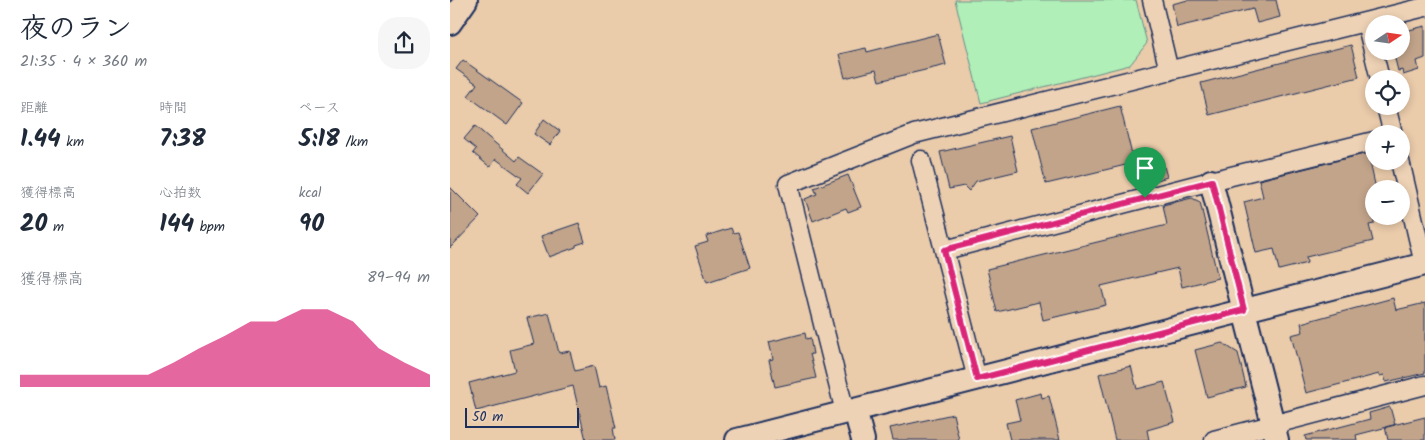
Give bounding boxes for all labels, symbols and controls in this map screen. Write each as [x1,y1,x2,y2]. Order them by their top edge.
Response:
text: 夜のラン [20,7,132,52]
north arrow [1365,15,1410,60]
map controls [1365,15,1410,225]
button: share [378,17,430,69]
text: 21:35 · 4 × 360 m [20,49,147,74]
button: locate [1365,70,1410,115]
text: 距離 [20,97,48,119]
text: 時間 [159,97,187,119]
text: ペース [299,97,340,119]
text: 1.44 [20,119,61,159]
text: 7:38 [159,119,206,159]
text: 5:18 [299,119,340,159]
button: + [1365,125,1410,170]
text: km [61,131,84,153]
text: /km [340,131,368,153]
pin [1124,147,1166,198]
icon: arrive [1131,154,1159,182]
button: − [1365,180,1410,225]
text: 獲得標高 [20,182,76,204]
text: 心拍数 [159,182,201,204]
text: kcal [299,182,321,204]
text: 20 [20,204,47,244]
text: 144 [159,204,194,244]
text: 90 [299,204,324,244]
text: m [47,216,64,238]
text: bpm [194,216,225,238]
text: 89–94 m [367,265,430,290]
text: 獲得標高 [20,267,84,292]
scale bar [465,405,579,428]
text: 50 m [472,406,503,428]

